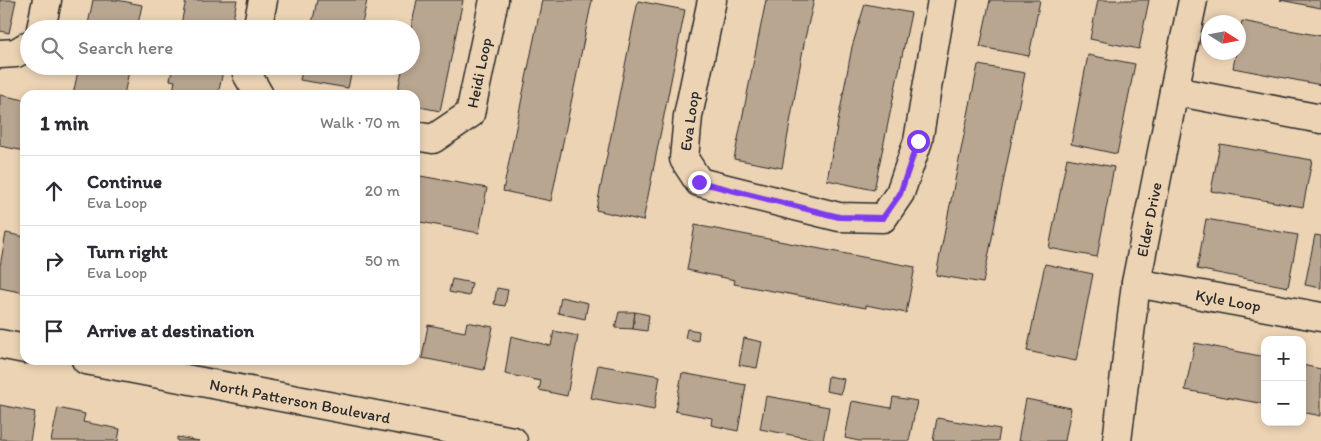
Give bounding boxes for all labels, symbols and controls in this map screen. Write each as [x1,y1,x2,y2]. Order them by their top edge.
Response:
north arrow [1201,15,1246,60]
search box [20,20,420,75]
icon: search [38,34,66,62]
text: Search here [78,36,173,59]
street label: Heidi Loop [462,36,496,110]
street label: Eva Loop [676,90,703,152]
text: 1 min [40,110,89,135]
text: Walk · 70 m [320,113,400,132]
route start [907,130,930,153]
text: Continue [87,170,162,193]
route end [688,171,711,194]
icon: ahead [40,177,68,205]
street label: Elder Drive [1132,180,1166,258]
text: 20 m [365,181,400,200]
text: Eva Loop [87,193,147,212]
text: Turn right [87,240,168,263]
icon: right [40,247,68,275]
text: 50 m [365,251,400,270]
text: Eva Loop [87,263,147,282]
street label: Kyle Loop [1194,285,1263,316]
icon: arrive [40,317,68,345]
text: Arrive at destination [87,319,254,342]
map controls [1261,336,1306,426]
button: + [1261,336,1306,381]
street label: North Patterson Boulevard [208,375,392,428]
button: − [1261,381,1306,426]

